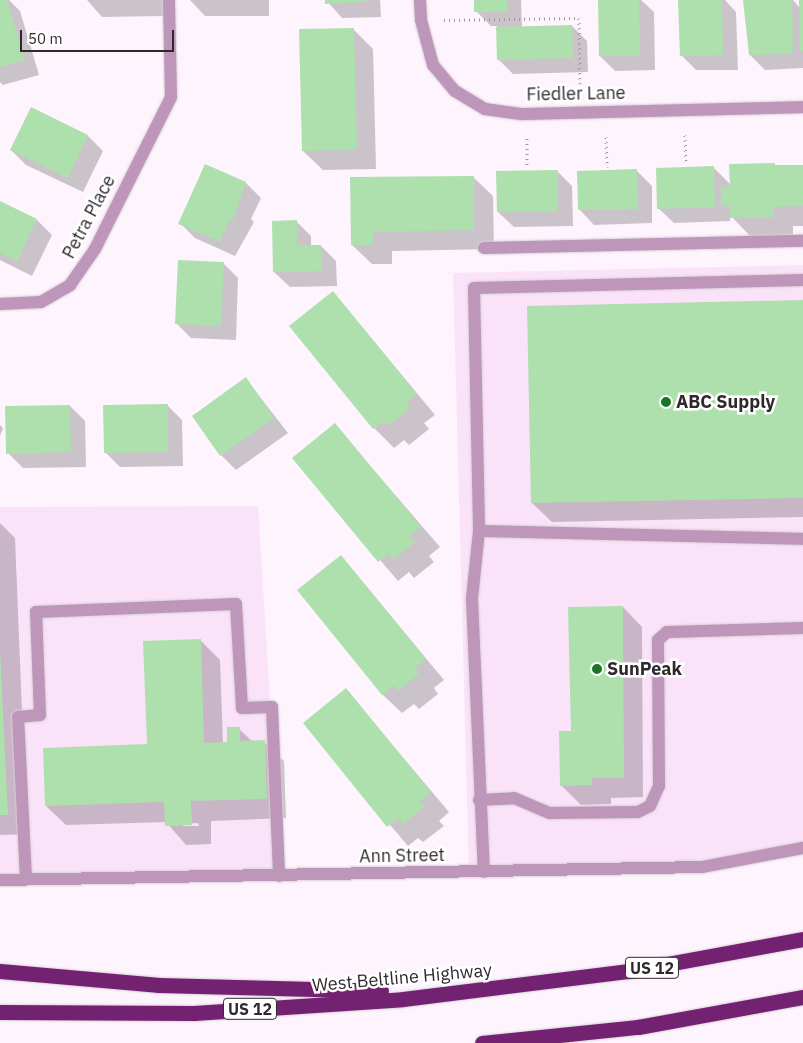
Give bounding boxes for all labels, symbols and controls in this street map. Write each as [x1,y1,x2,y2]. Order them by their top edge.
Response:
scale bar [22,20,176,52]
text: 50 m [28,29,63,48]
street label: Fiedler Lane [526,82,626,106]
street label: Petra Place [58,172,120,262]
place label: ABC Supply [676,391,775,413]
marker: ABC Supply [660,396,672,408]
place label: SunPeak [607,658,682,680]
marker: SunPeak [591,663,603,675]
street label: Ann Street [359,844,445,868]
road number: US 12 [624,954,680,981]
street label: West Beltline Highway [311,959,493,997]
road number: US 12 [222,996,278,1022]

